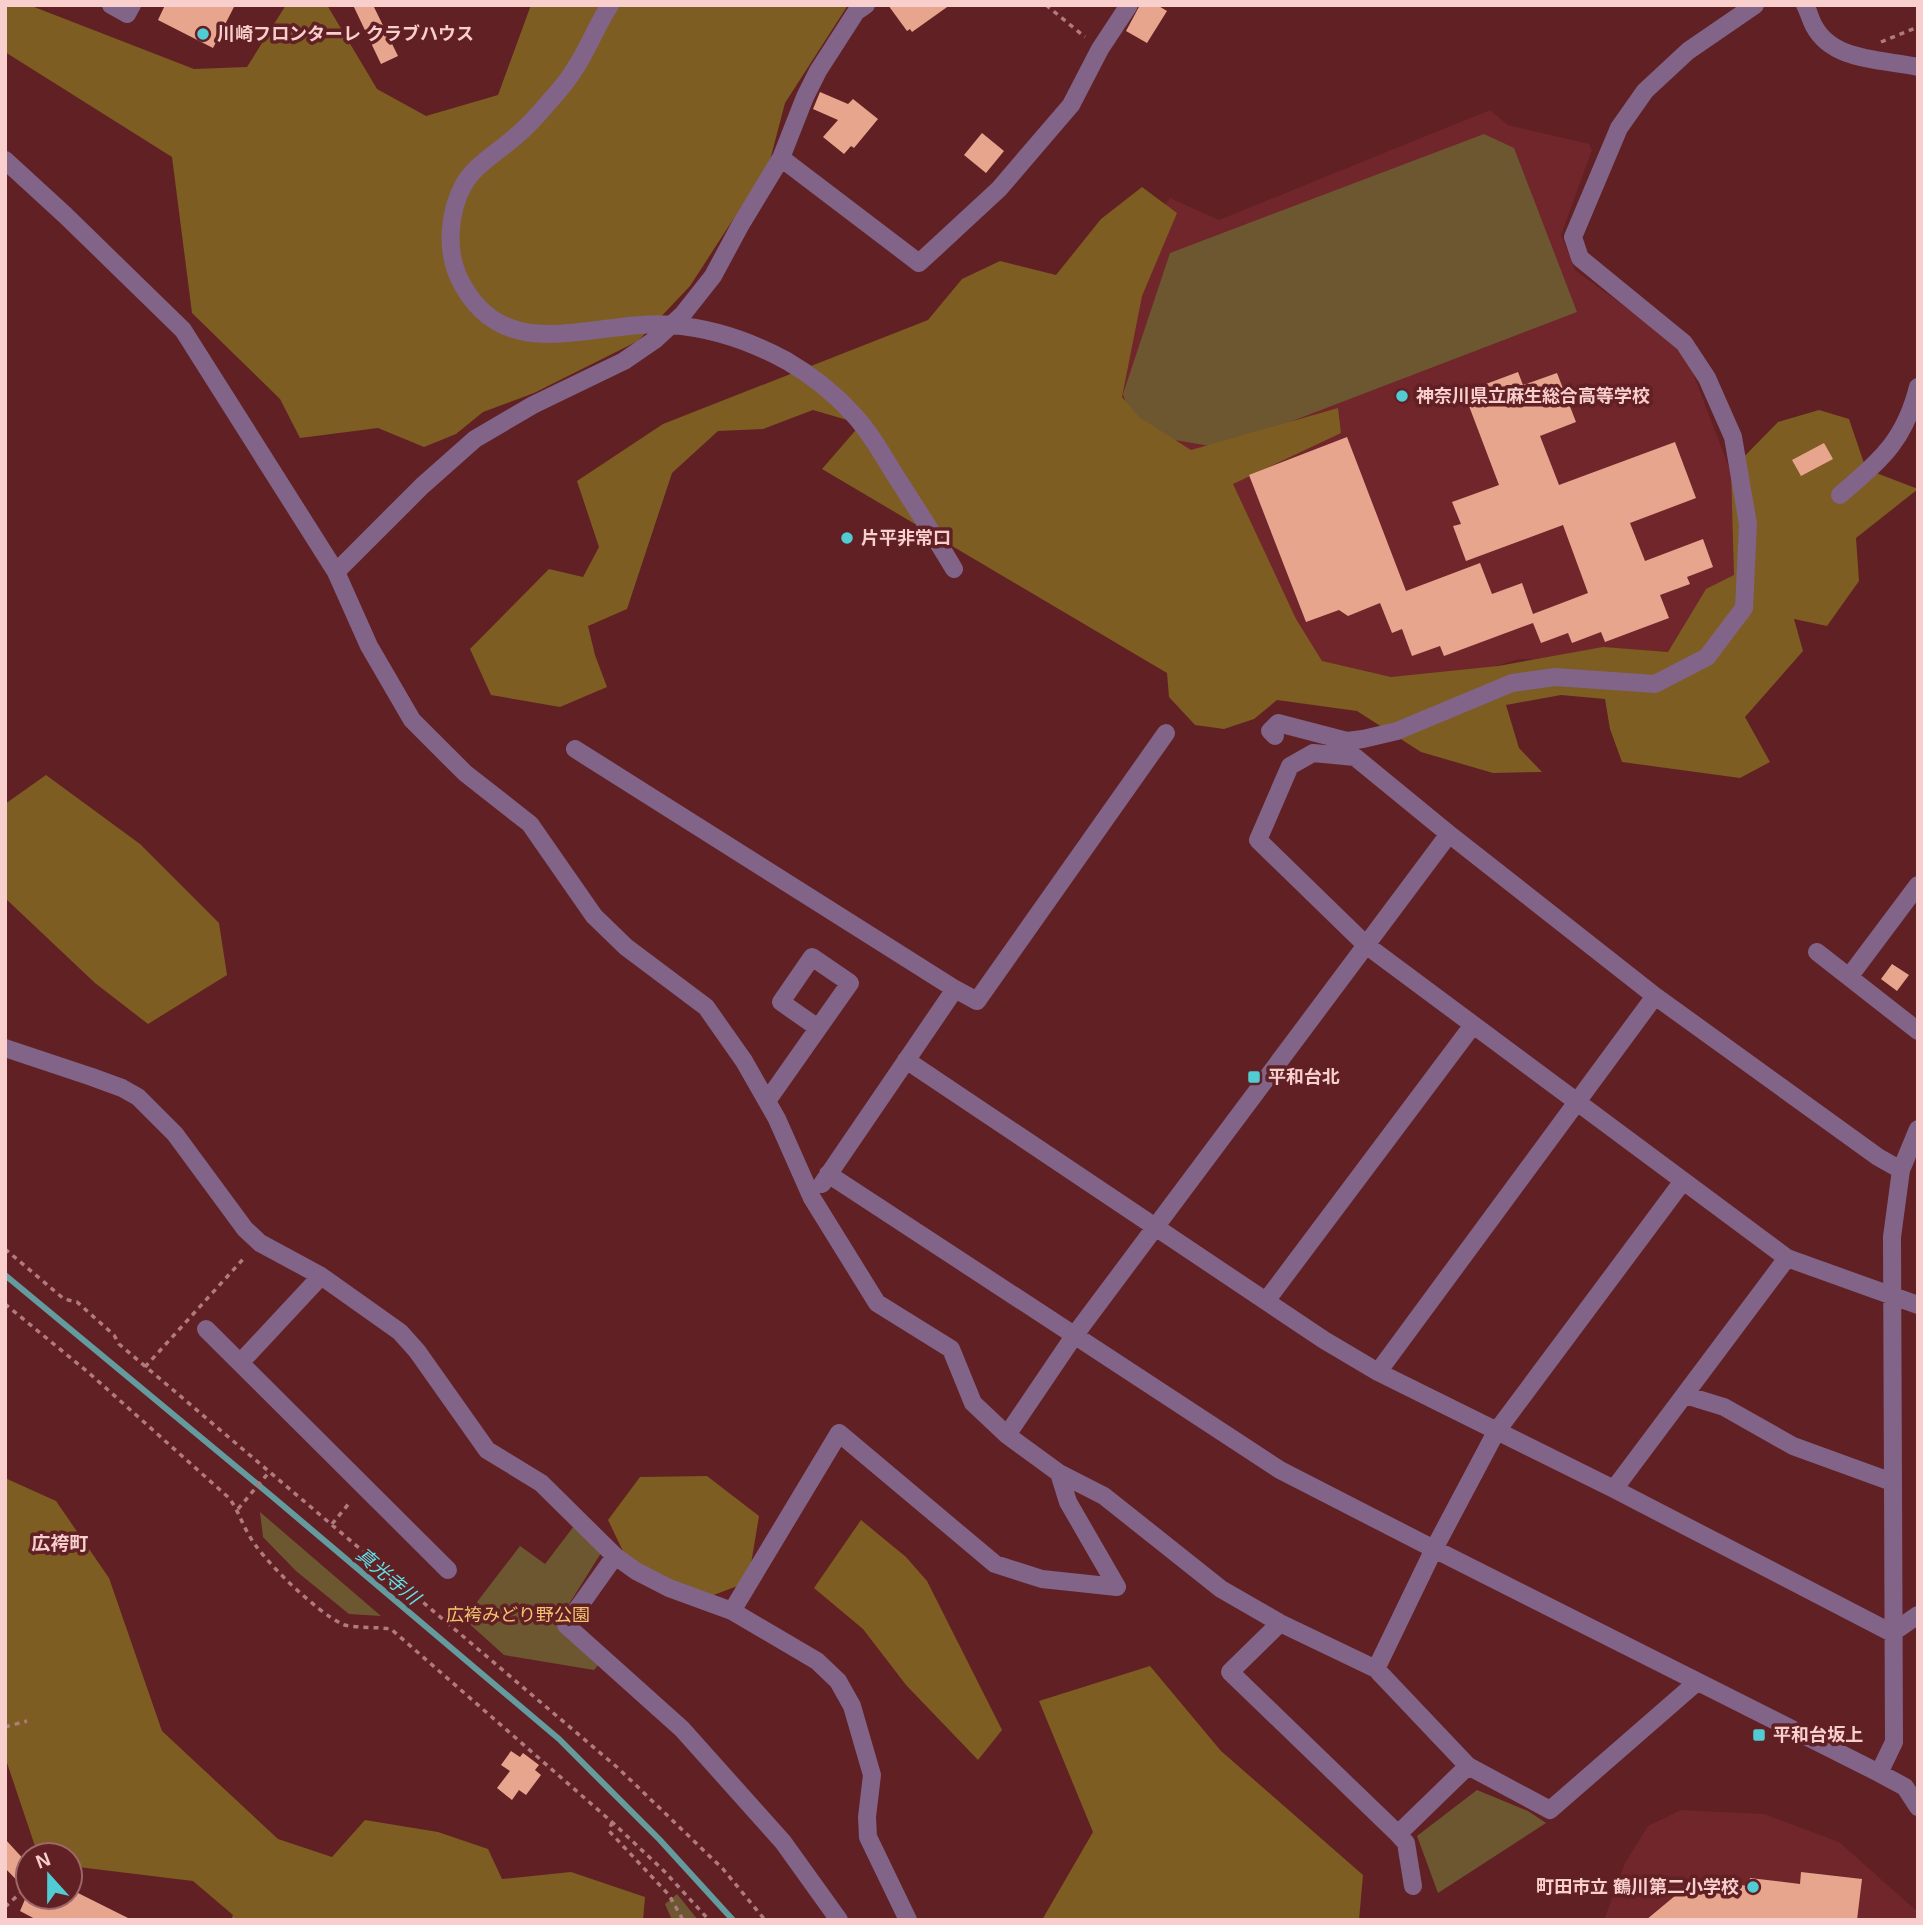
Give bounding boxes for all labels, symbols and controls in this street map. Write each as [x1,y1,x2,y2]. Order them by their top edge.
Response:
place label: 川崎フロンターレ クラブハウス [217,24,474,44]
marker: 川崎フロンターレ クラブハウス [195,26,211,42]
place label: 神奈川県立麻生総合高等学校 [1416,386,1650,406]
marker: 神奈川県立麻生総合高等学校 [1394,388,1410,404]
place label: 片平非常口 [861,528,951,548]
marker: 片平非常口 [839,530,855,546]
place label: 平和台北 [1268,1067,1340,1087]
marker: 平和台北 [1246,1069,1262,1085]
district label: 広袴町 [31,1533,89,1554]
water label: 真光寺川 [352,1544,425,1610]
park label: 広袴みどり野公園 [446,1605,590,1625]
place label: 平和台坂上 [1773,1725,1863,1745]
marker: 平和台坂上 [1751,1727,1767,1743]
north arrow [14,1841,84,1911]
text: N [33,1848,53,1873]
place label: 町田市立 鶴川第二小学校 [1536,1877,1739,1897]
marker: 町田市立 鶴川第二小学校 [1745,1879,1761,1895]

